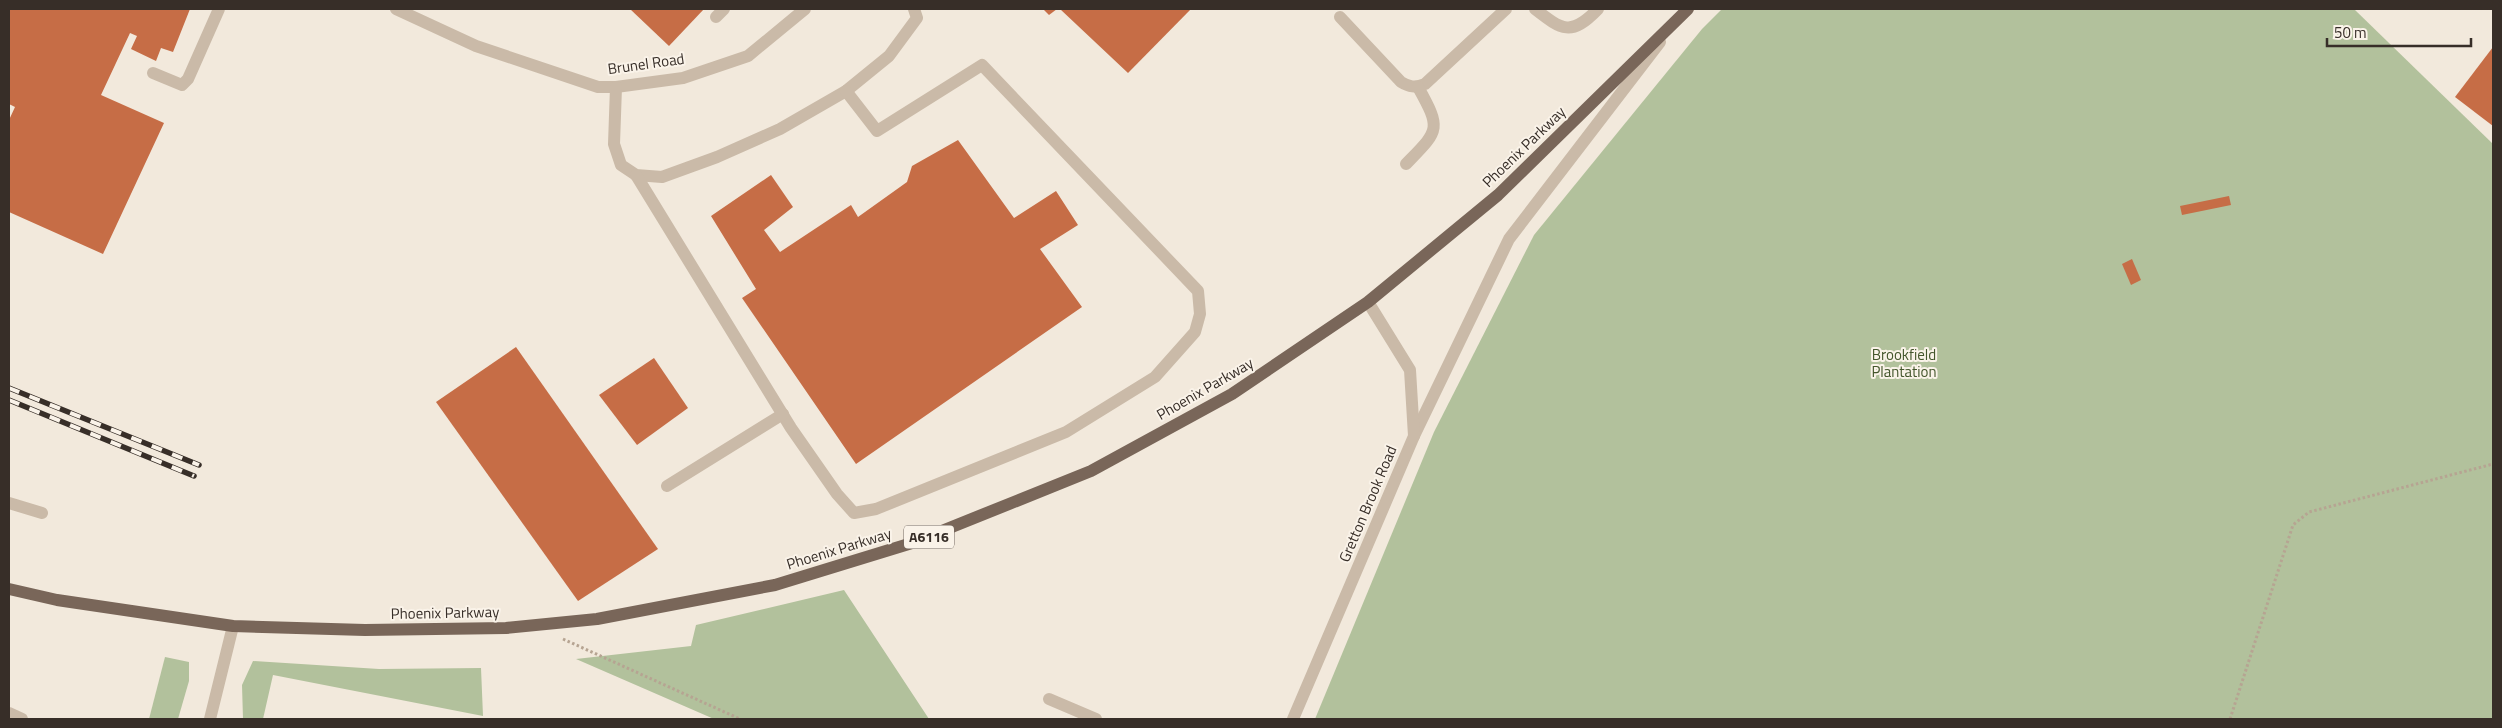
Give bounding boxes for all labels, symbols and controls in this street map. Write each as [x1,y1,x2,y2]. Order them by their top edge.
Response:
scale bar [2327,15,2471,47]
text: 50 m [2334,21,2367,44]
street label: Brunel Road [606,47,686,80]
street label: Phoenix Parkway [1477,101,1571,193]
park label: Brookfield Plantation [1871,343,1937,383]
street label: Phoenix Parkway [1152,351,1258,426]
street label: Gretton Brook Road [1333,442,1402,566]
street label: Phoenix Parkway [784,522,894,575]
road number: A6116 [904,526,954,548]
street label: Phoenix Parkway [390,600,499,625]

